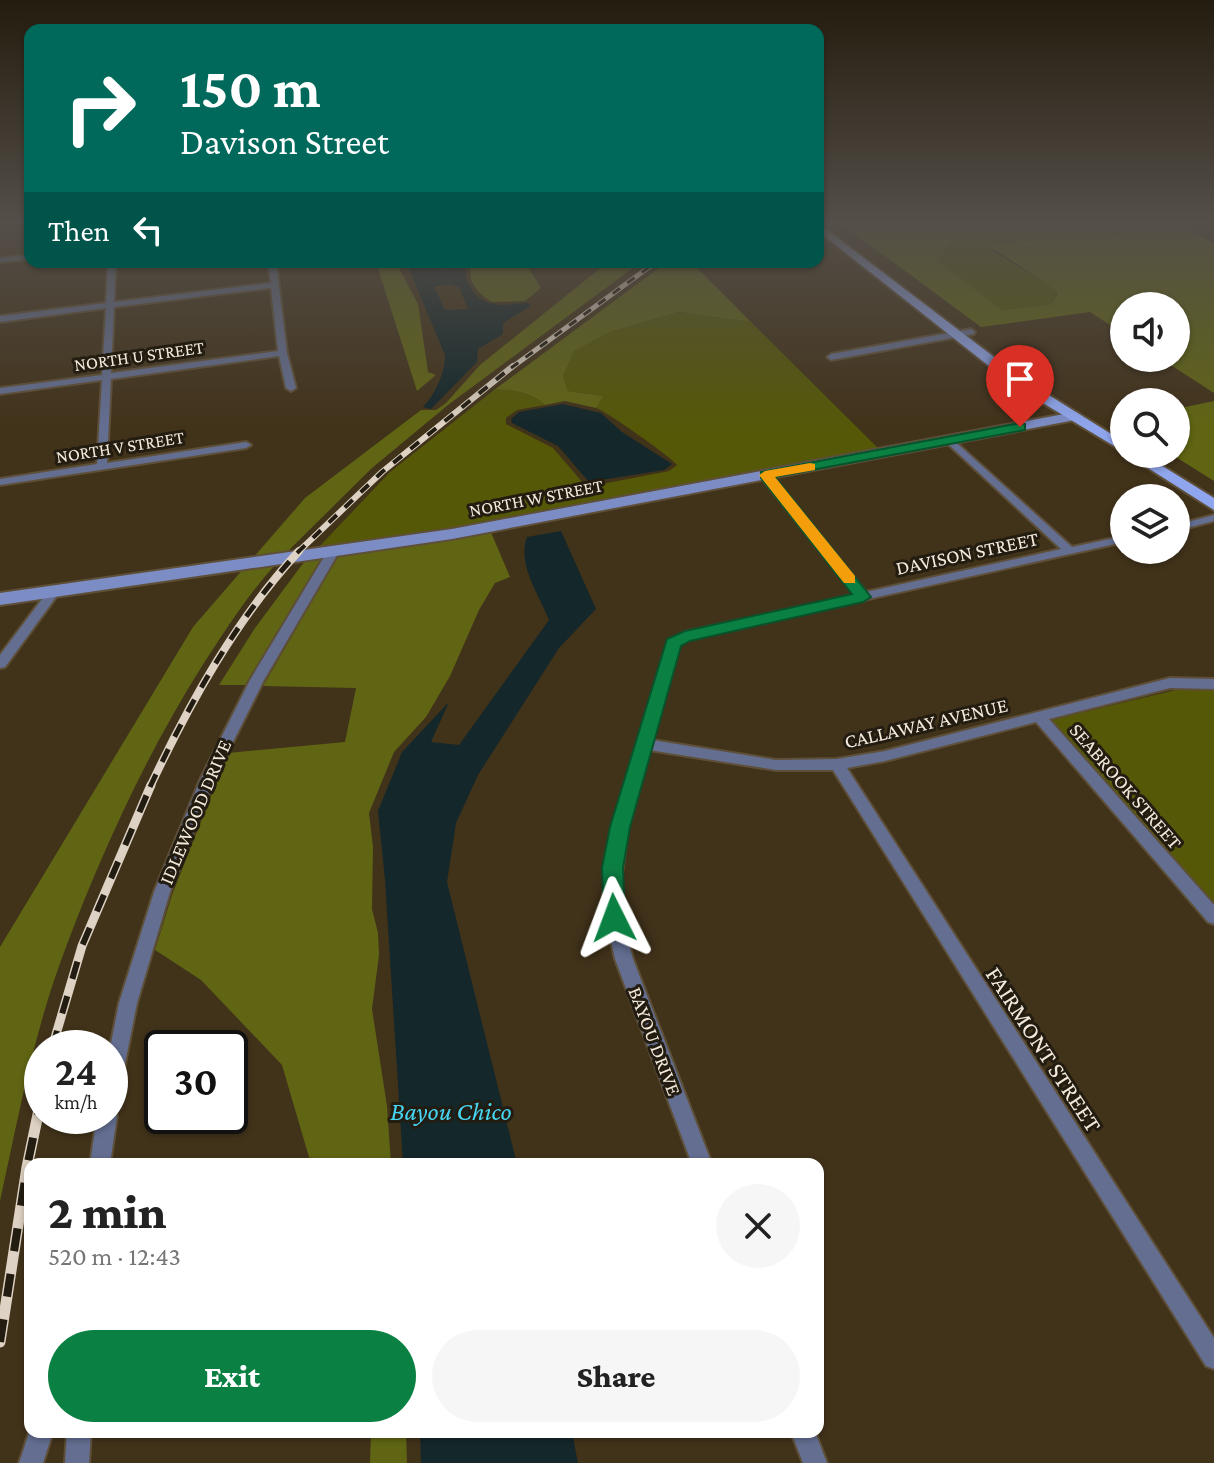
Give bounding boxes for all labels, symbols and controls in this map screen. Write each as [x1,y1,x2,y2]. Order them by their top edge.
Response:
icon: right [48,56,152,160]
text: 150 m [180,57,321,119]
text: Davison Street [180,122,389,162]
icon: left [126,208,170,252]
text: Then [48,214,110,247]
map controls [1110,292,1190,564]
button: sound [1110,292,1190,372]
street label: NORTH U STREET [73,337,205,375]
pin [986,345,1054,427]
icon: arrive [998,357,1042,401]
button: search [1110,388,1190,468]
street label: NORTH V STREET [54,427,186,467]
street label: NORTH W STREET [467,475,605,521]
button: layers [1110,484,1190,564]
street label: DAVISON STREET [894,527,1040,579]
street label: CALLAWAY AVENUE [842,694,1010,752]
street label: SEABROOK STREET [1065,719,1187,853]
street label: IDLEWOOD DRIVE [155,736,235,887]
position arrow [572,876,656,960]
street label: FAIRMONT STREET [981,961,1107,1137]
street label: BAYOU DRIVE [624,984,686,1098]
speed limit sign: 30 [144,1030,248,1134]
text: 24 [55,1049,97,1094]
text: km/h [54,1091,98,1113]
water label: Bayou Chico [390,1097,512,1126]
button: close [716,1184,800,1268]
text: 2 min [48,1185,167,1238]
text: 520 m · 12:43 [48,1242,181,1271]
button: Exit [48,1330,416,1422]
button: Share [432,1330,800,1422]

